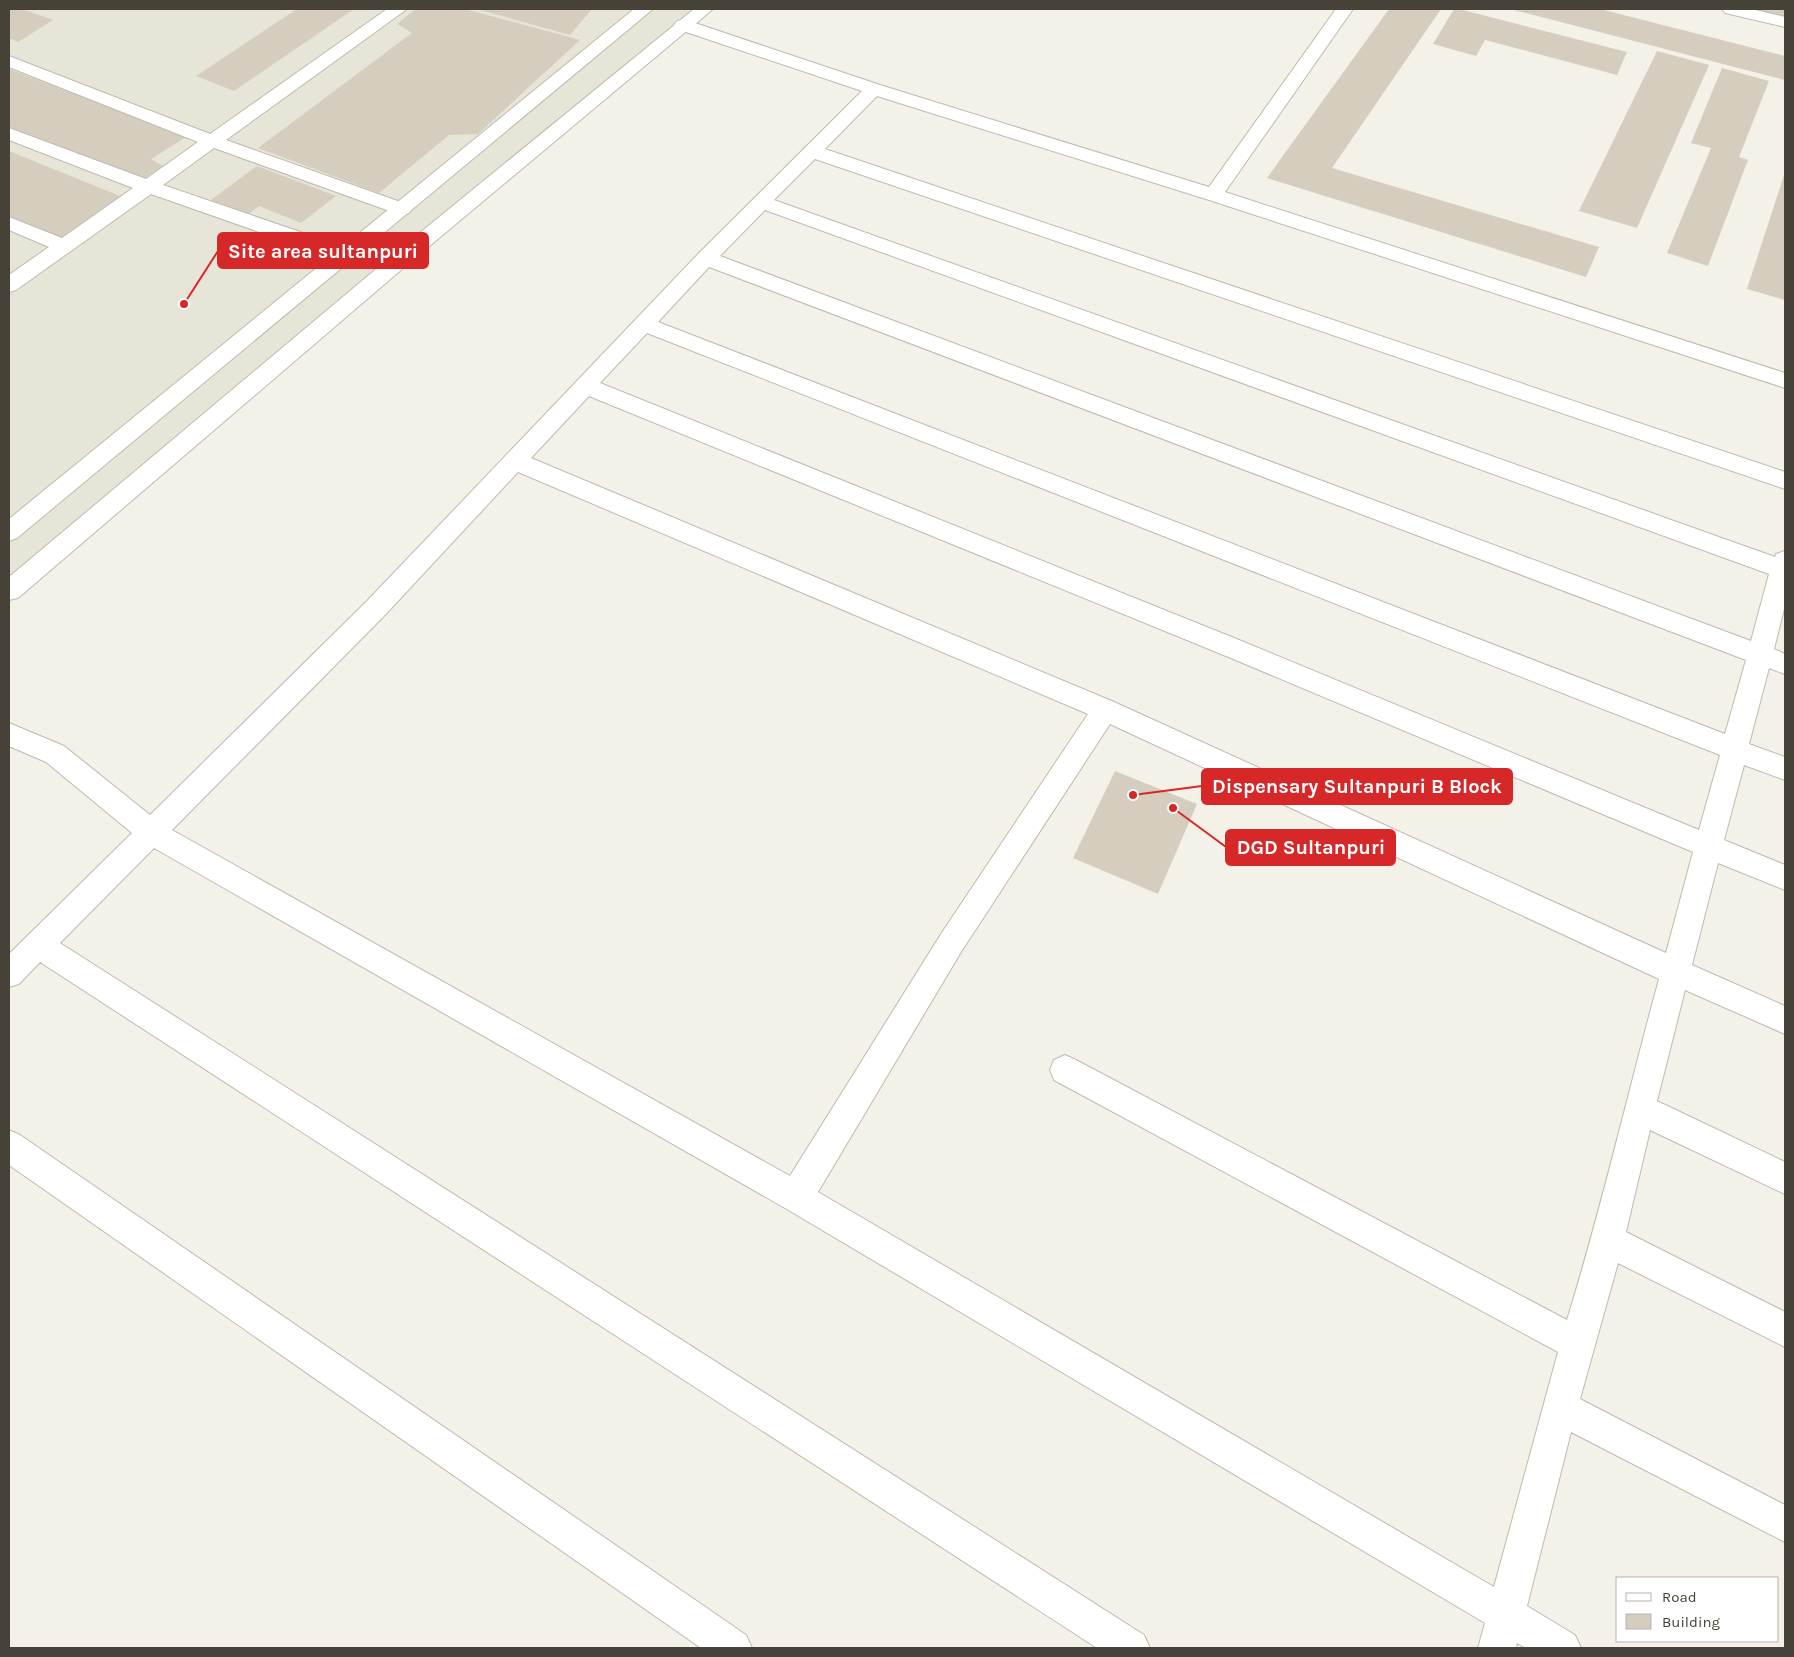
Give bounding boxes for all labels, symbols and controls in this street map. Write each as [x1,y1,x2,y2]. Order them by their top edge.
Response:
callout: Site area sultanpuri [218,233,428,268]
text: Site area sultanpuri [228,240,418,263]
callout: Dispensary Sultanpuri B Block [1202,769,1512,804]
text: Dispensary Sultanpuri B Block [1212,775,1502,798]
callout: DGD Sultanpuri [1226,830,1395,865]
text: DGD Sultanpuri [1237,836,1385,859]
legend [1616,1577,1779,1642]
text: Road [1662,1588,1697,1606]
text: Building [1662,1613,1720,1631]

